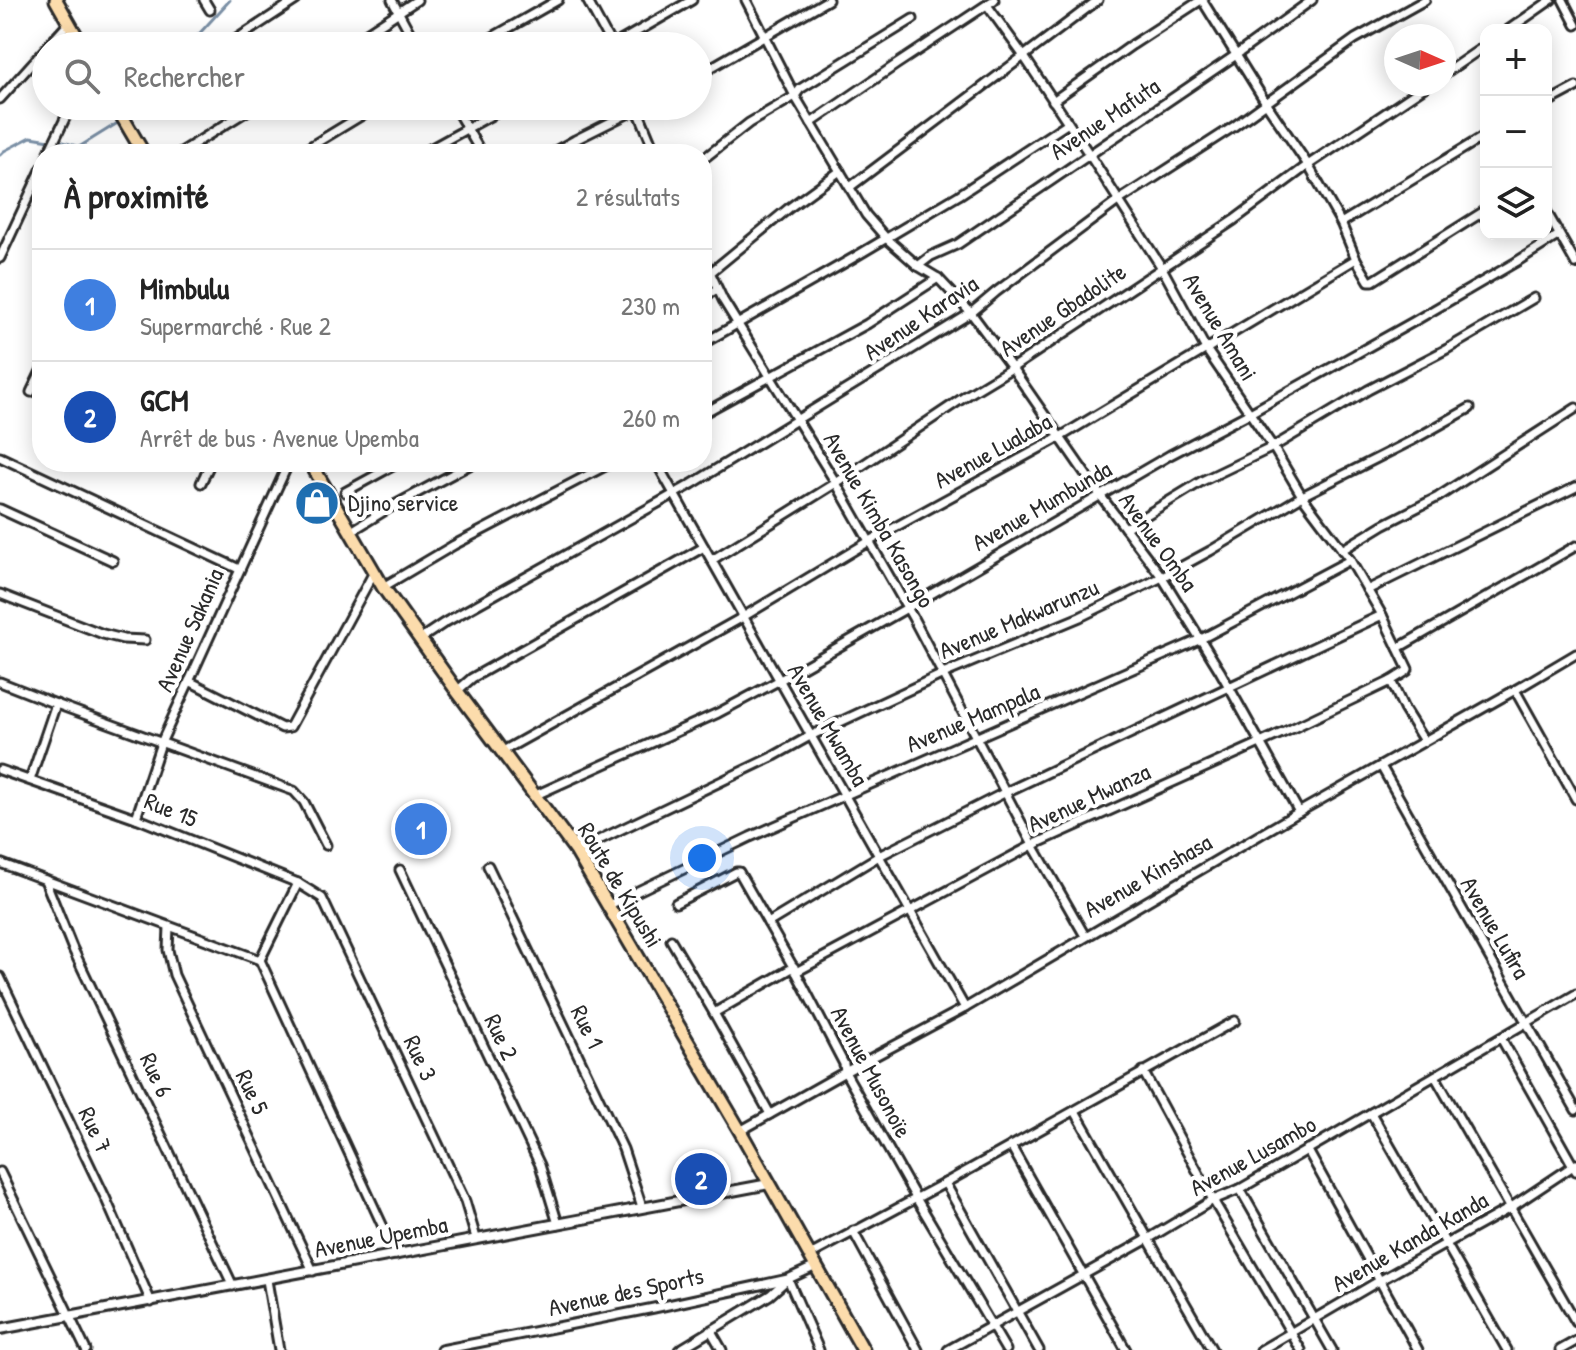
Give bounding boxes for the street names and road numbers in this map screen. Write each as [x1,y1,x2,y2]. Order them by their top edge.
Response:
street label: Avenue Mafuta [1043,70,1166,167]
street label: Avenue Gbadolite [993,255,1132,363]
street label: Avenue Karavia [857,267,984,367]
street label: Avenue Amani [1176,267,1265,386]
street label: Avenue Lualaba [928,405,1057,495]
street label: Avenue Kimba Kasongo [817,426,943,613]
street label: Avenue Mumbunda [966,452,1117,558]
street label: Avenue Omba [1112,485,1206,597]
street label: Avenue Sakania [148,563,231,696]
street label: Avenue Makwarunzu [934,570,1104,666]
street label: Avenue Mwamba [781,657,877,792]
street label: Avenue Mampala [901,675,1044,760]
street label: Avenue Mwanza [1022,755,1155,839]
street label: Rue 15 [140,784,203,834]
street label: Route de Kipushi [571,816,671,953]
street label: Avenue Kinshasa [1078,826,1217,925]
street label: Avenue Lufira [1454,870,1538,985]
street label: Rue 1 [564,1000,612,1053]
street label: Avenue Musonoïe [824,1000,920,1143]
street label: Rue 2 [478,1009,526,1065]
street label: Rue 3 [397,1030,445,1085]
street label: Rue 6 [133,1047,181,1102]
street label: Rue 5 [229,1064,277,1119]
street label: Rue 7 [71,1101,120,1158]
street label: Avenue Lusambo [1184,1107,1322,1203]
street label: Avenue Kanda Kanda [1326,1184,1493,1299]
street label: Avenue Upemba [311,1207,450,1265]
street label: Avenue des Sports [545,1259,706,1323]

